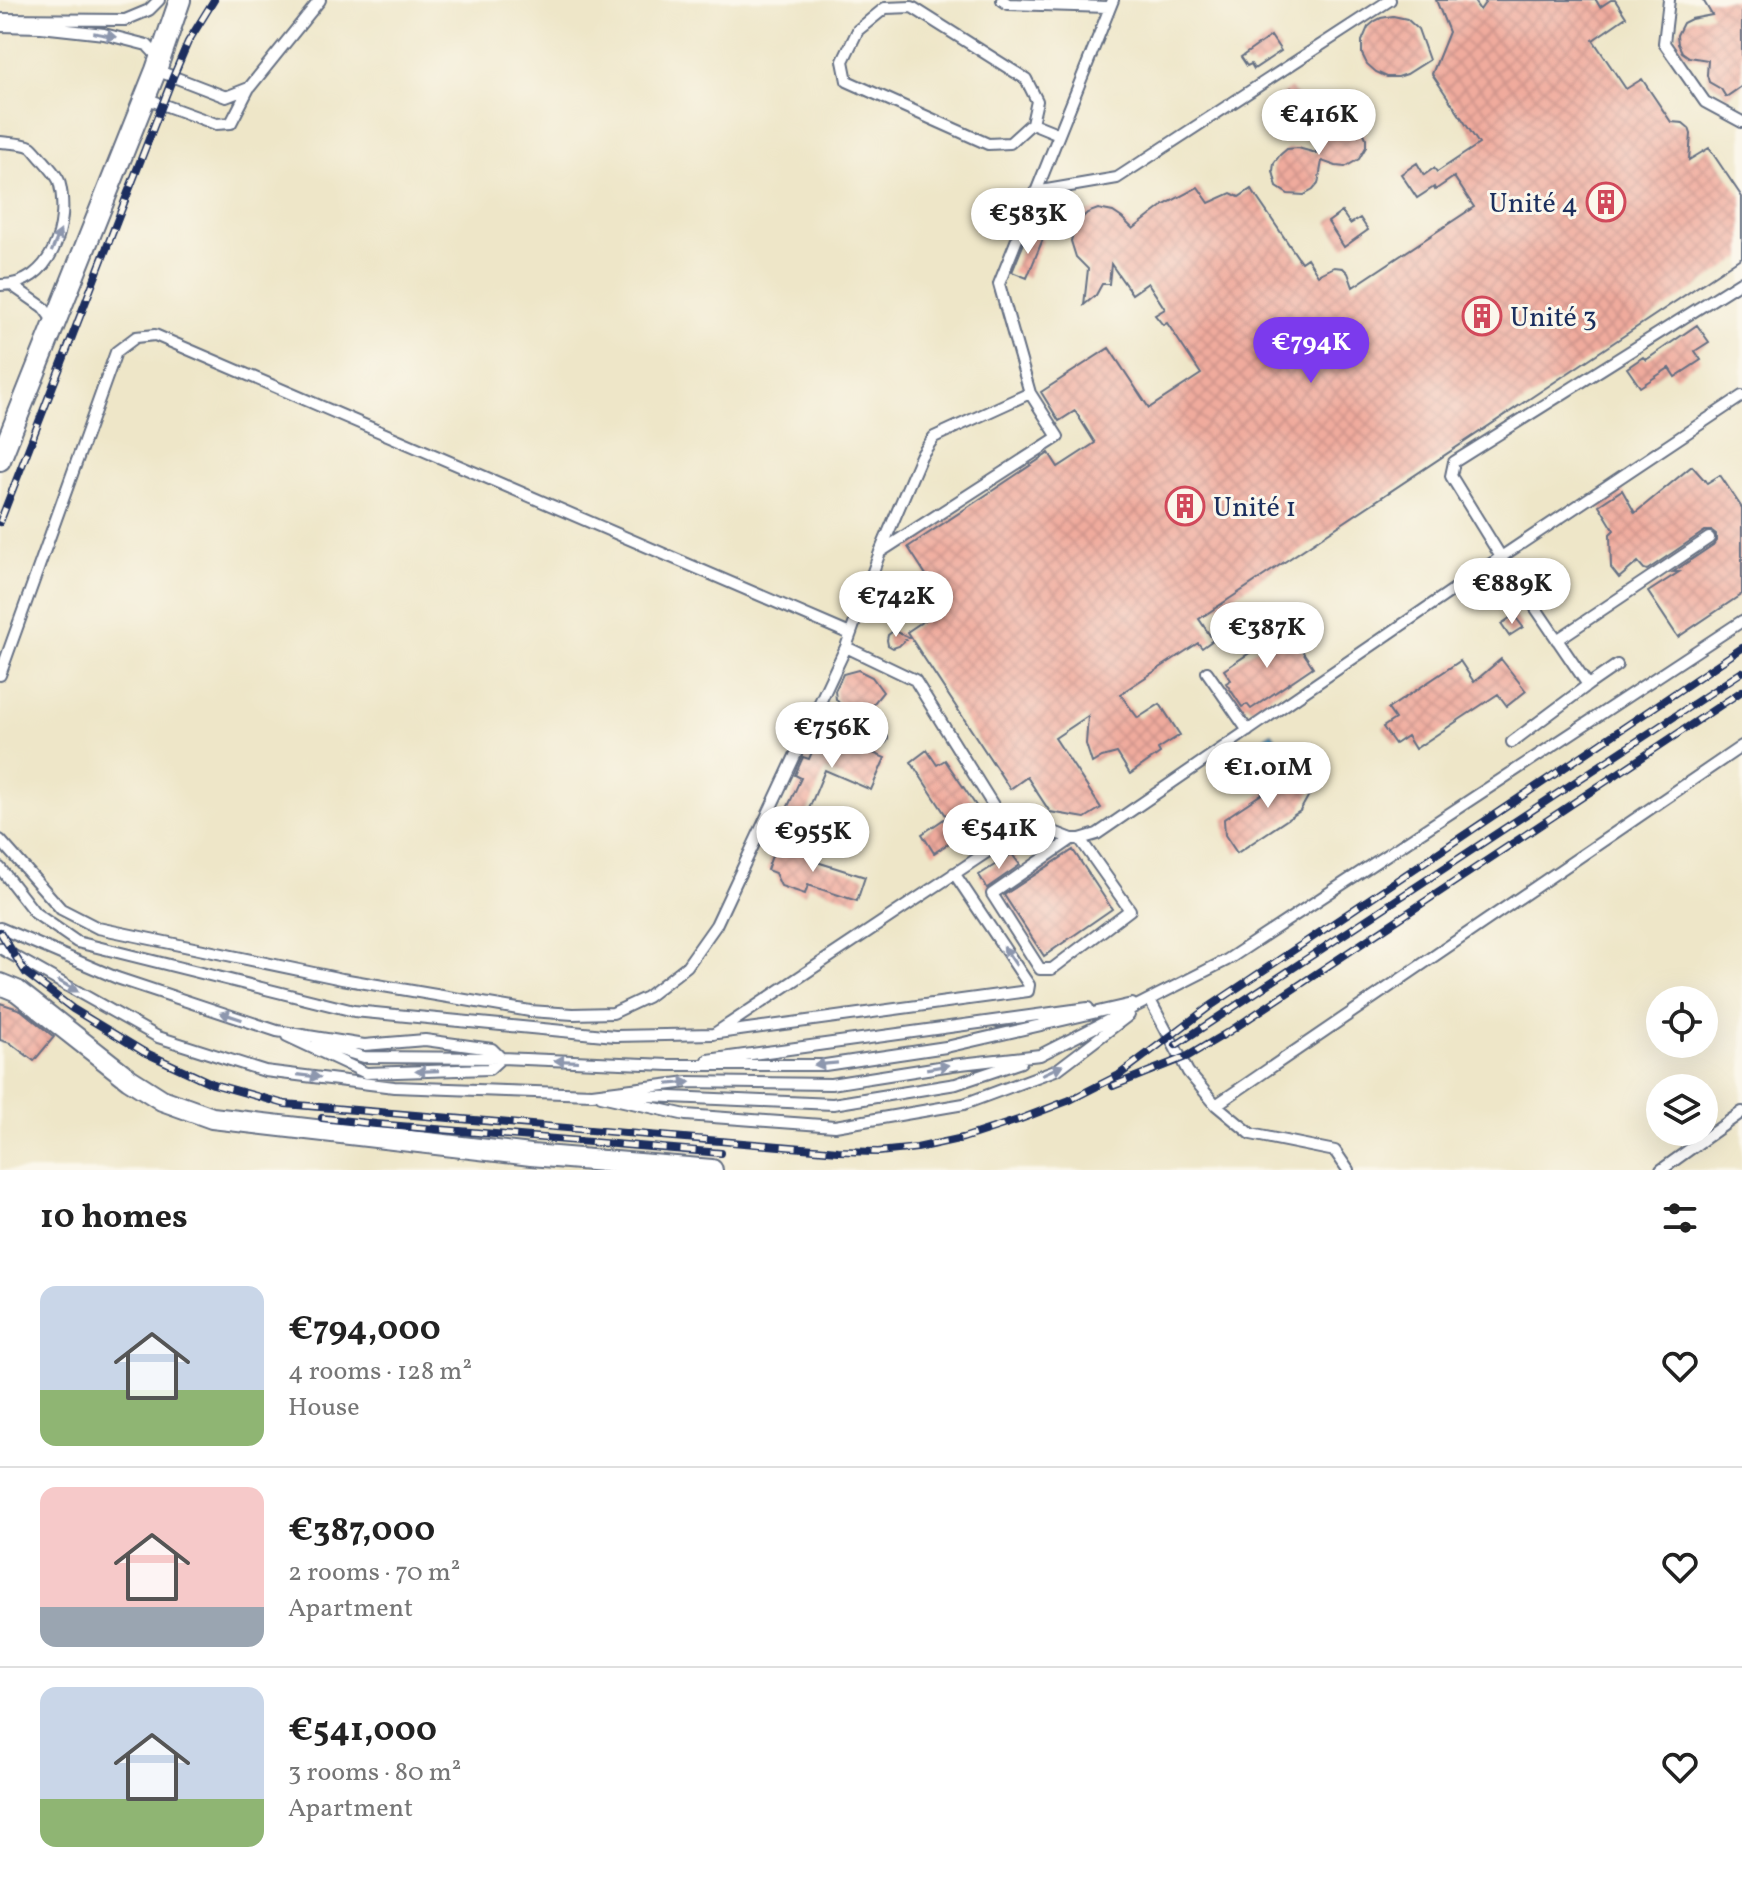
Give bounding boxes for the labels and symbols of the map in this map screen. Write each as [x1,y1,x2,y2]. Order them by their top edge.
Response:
one-way arrow [93,30,118,42]
pin: €416K [1263,89,1375,157]
building icon: Unité 4 [1585,181,1627,223]
place label: Unité 4 [1489,185,1578,224]
pin: €583K [972,188,1084,256]
one-way arrow [50,229,63,253]
building icon: Unité 3 [1461,295,1503,337]
place label: Unité 3 [1510,299,1597,338]
pin: €794K [1255,317,1367,385]
building icon: Unité 1 [1164,485,1206,527]
place label: Unité 1 [1213,489,1296,528]
pin: €889K [1456,558,1568,626]
pin: €742K [840,571,952,639]
pin: €387K [1211,602,1323,670]
pin: €756K [776,702,888,770]
pin: €1.01M [1203,742,1333,810]
pin: €541K [943,803,1055,871]
pin: €955K [757,806,869,874]
one-way arrow [1003,946,1018,967]
one-way arrow [57,979,79,993]
one-way arrow [219,1009,243,1021]
one-way arrow [553,1055,578,1068]
one-way arrow [813,1058,838,1071]
one-way arrow [926,1060,951,1073]
one-way arrow [1040,1063,1063,1077]
one-way arrow [414,1064,439,1077]
one-way arrow [297,1070,322,1083]
one-way arrow [667,1077,692,1090]

